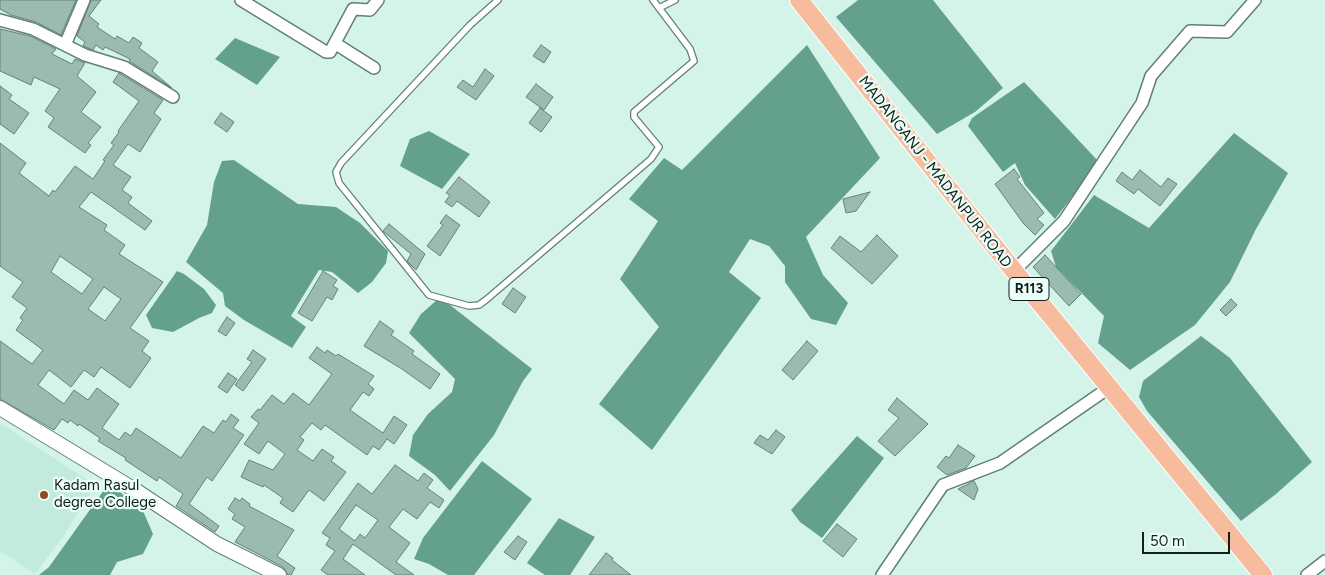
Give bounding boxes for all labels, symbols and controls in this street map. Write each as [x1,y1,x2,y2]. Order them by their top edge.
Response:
street label: MADANGANJ - MADANPUR ROAD [855,73,1015,271]
road number: R113 [1009,278,1049,300]
place label: Kadam Rasul degree College [54,477,156,512]
marker: Kadam Rasul degree College [38,489,50,501]
scale bar [1145,522,1232,554]
text: 50 m [1150,532,1185,550]

